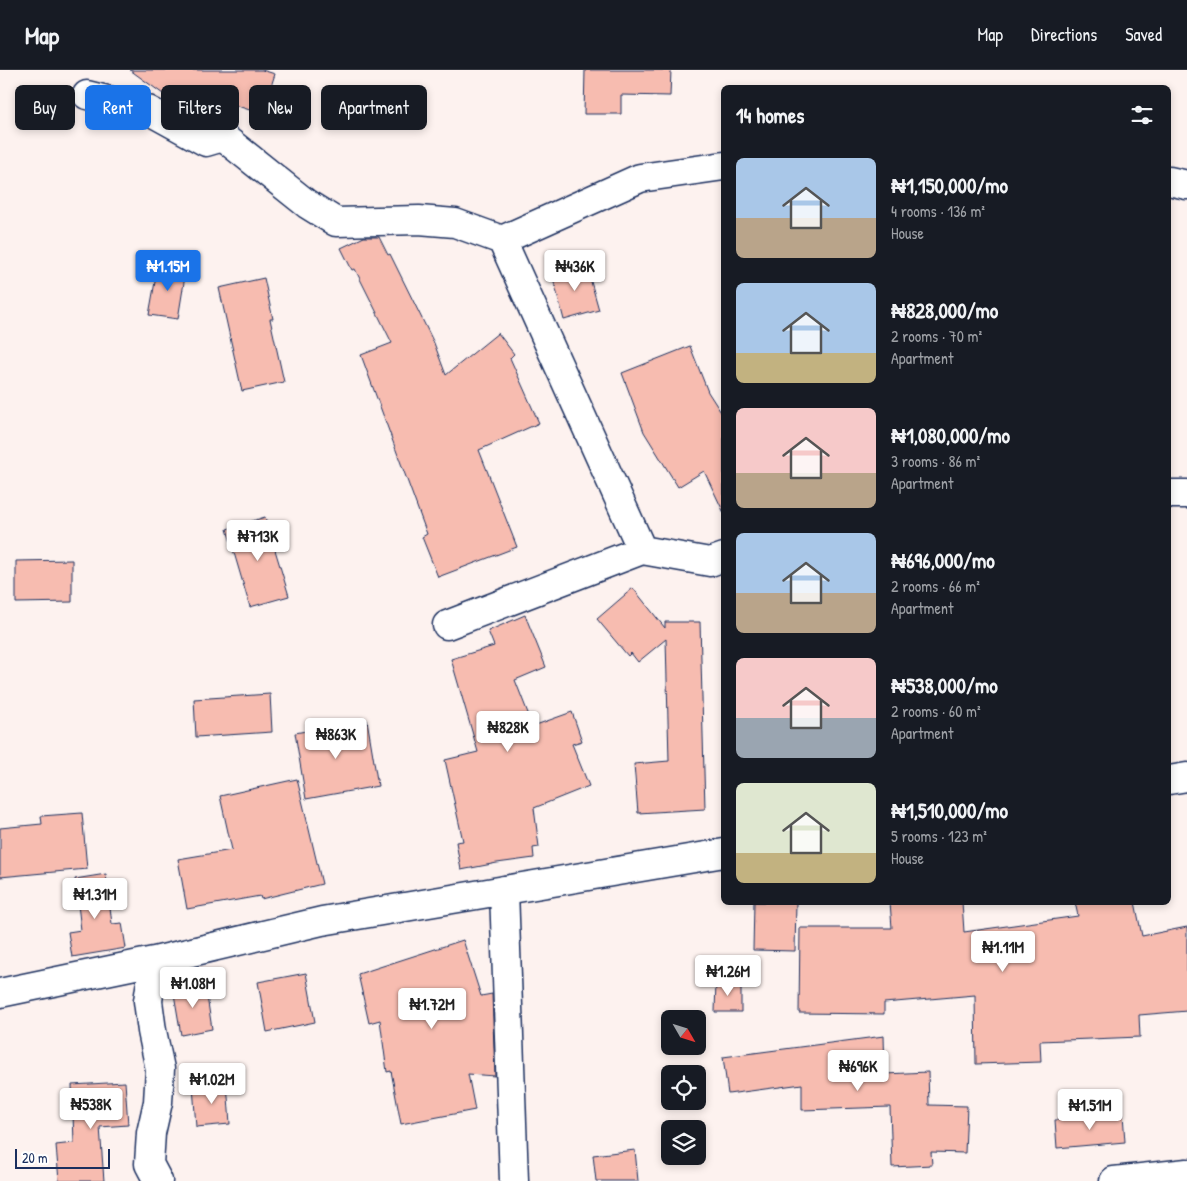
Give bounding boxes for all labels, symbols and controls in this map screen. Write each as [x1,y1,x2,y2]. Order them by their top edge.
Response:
text: Map [25,19,59,51]
text: Map [978,22,1003,47]
text: Directions [1031,22,1097,47]
text: Saved [1125,22,1162,47]
chip: Buy [15,85,75,130]
chip: Rent [85,85,151,130]
chip: Filters [161,85,239,130]
chip: New [249,85,311,130]
chip: Apartment [321,85,427,130]
text: 14 homes [736,101,804,130]
icon: filters [1128,101,1156,129]
text: ₦1,150,000/mo [891,171,1008,200]
icon: home [776,178,836,238]
text: 4 rooms · 136 m² [891,200,985,222]
text: House [891,222,924,244]
pin: ₦1.15M [127,250,209,292]
pin: ₦436K [540,250,610,292]
text: ₦1.15M [147,255,189,277]
text: ₦436K [555,255,595,277]
text: ₦828,000/mo [891,296,998,325]
icon: home [776,303,836,363]
text: 2 rooms · 70 m² [891,325,982,347]
text: Apartment [891,347,954,369]
text: ₦1,080,000/mo [891,421,1010,450]
icon: home [776,428,836,488]
text: 3 rooms · 86 m² [891,450,980,472]
text: Apartment [891,472,954,494]
pin: ₦713K [223,520,293,562]
text: ₦713K [238,525,278,547]
text: ₦696,000/mo [891,546,995,575]
icon: home [776,553,836,613]
text: 2 rooms · 66 m² [891,575,980,597]
text: Apartment [891,597,954,619]
text: ₦538,000/mo [891,671,998,700]
icon: home [776,678,836,738]
text: 2 rooms · 60 m² [891,700,981,722]
pin: ₦828K [473,710,543,753]
text: ₦828K [487,716,529,738]
pin: ₦863K [301,718,371,760]
text: Apartment [891,722,954,744]
text: ₦863K [316,723,356,745]
text: ₦1,510,000/mo [891,796,1008,825]
icon: home [776,803,836,863]
text: 5 rooms · 123 m² [891,825,987,847]
text: House [891,847,924,869]
pin: ₦1.31M [54,878,136,920]
text: ₦1.31M [73,883,117,905]
pin: ₦1.11M [962,930,1044,973]
text: ₦1.11M [982,936,1024,958]
pin: ₦1.26M [687,954,769,997]
text: ₦1.26M [706,960,750,982]
pin: ₦1.08M [152,966,234,1009]
text: ₦1.08M [171,972,215,994]
pin: ₦1.72M [391,988,473,1030]
text: ₦1.72M [409,993,455,1015]
north arrow [661,1010,706,1055]
map controls [661,1010,706,1165]
pin: ₦696K [823,1050,893,1092]
text: ₦696K [839,1055,877,1077]
pin: ₦1.02M [171,1062,253,1105]
button: locate [661,1065,706,1110]
text: ₦1.02M [190,1068,234,1090]
pin: ₦538K [56,1088,126,1130]
pin: ₦1.51M [1049,1088,1131,1131]
text: ₦538K [71,1093,111,1115]
text: ₦1.51M [1069,1094,1111,1116]
button: layers [661,1120,706,1165]
scale bar [15,1146,110,1169]
text: 20 m [22,1148,48,1167]

